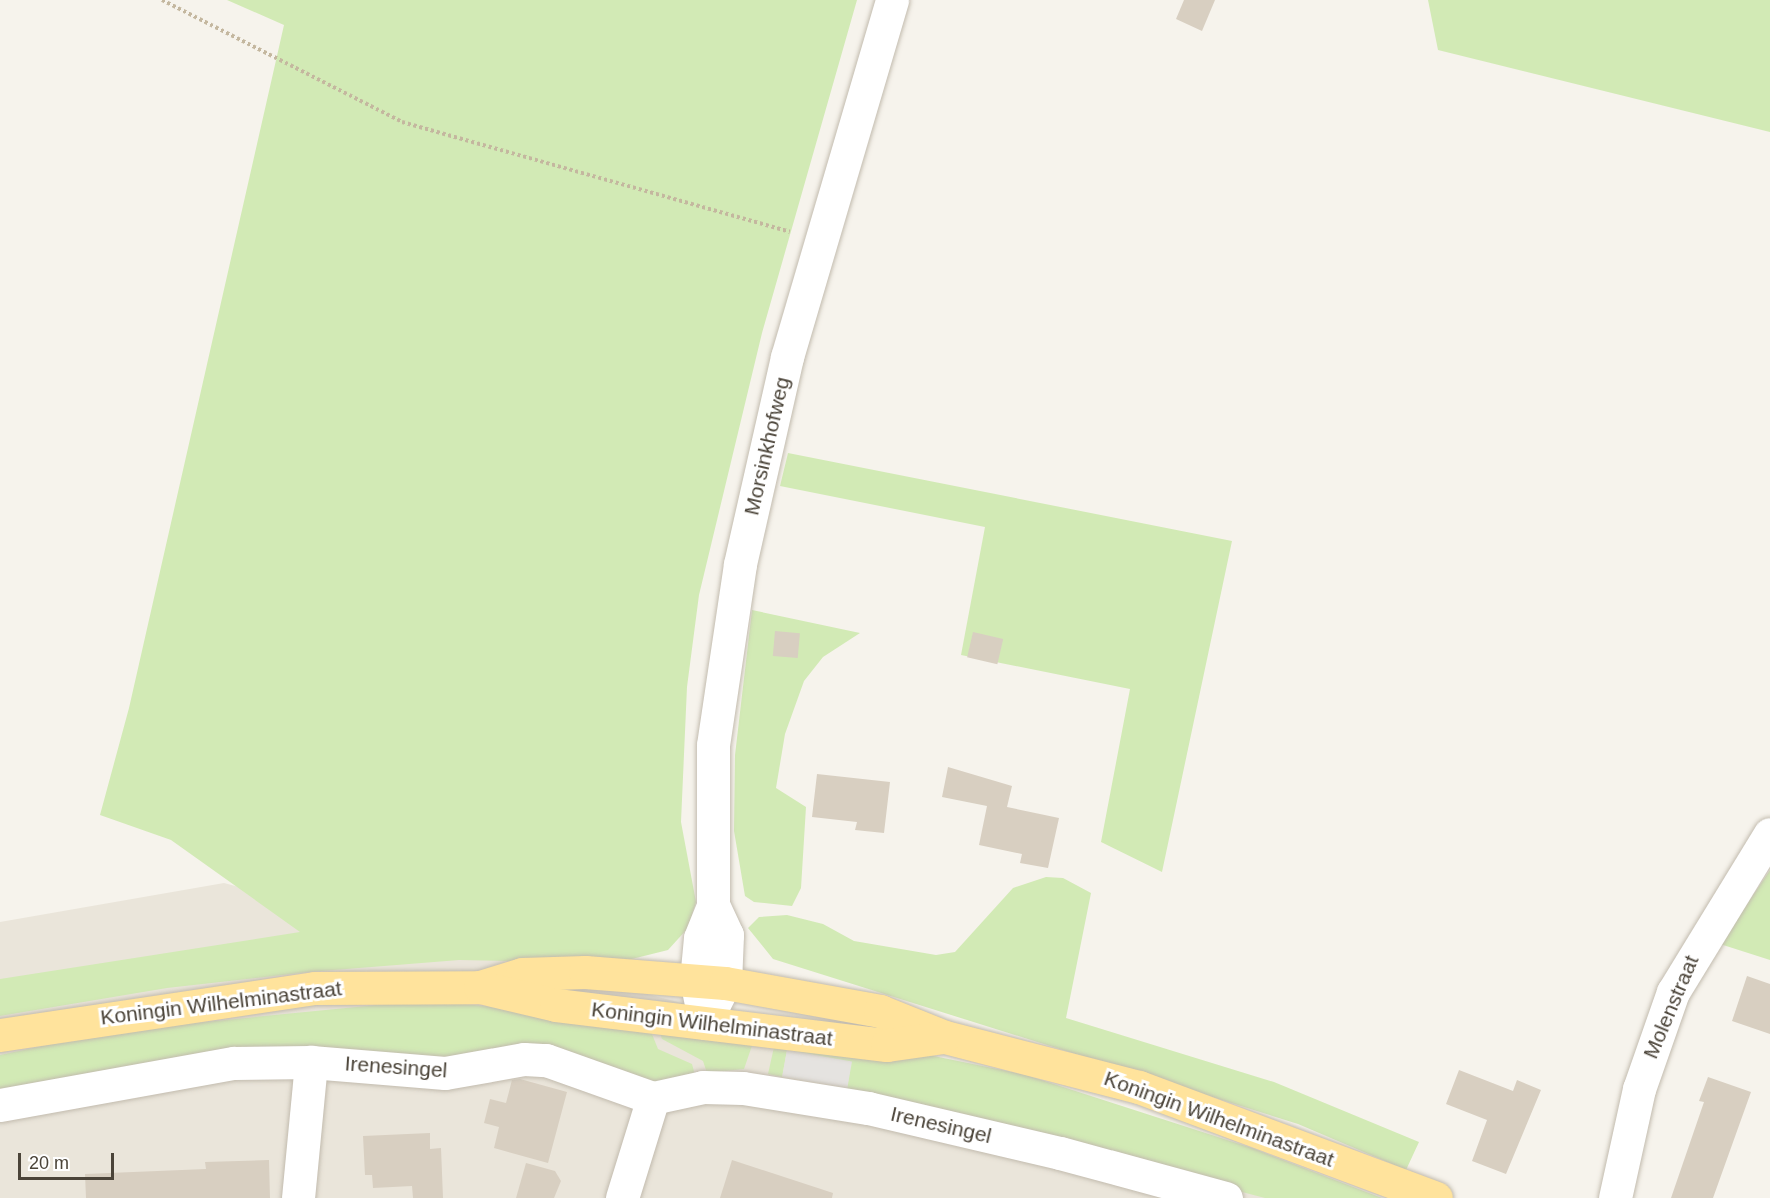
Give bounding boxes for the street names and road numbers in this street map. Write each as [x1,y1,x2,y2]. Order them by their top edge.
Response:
street label: Morsinkhofweg [739,374,795,518]
street label: Molenstraat [1638,952,1704,1062]
street label: Koningin Wilhelminastraat [99,976,343,1030]
street label: Koningin Wilhelminastraat [590,997,834,1051]
street label: Irenesingel [344,1051,448,1083]
street label: Koningin Wilhelminastraat [1101,1066,1337,1172]
street label: Irenesingel [888,1101,994,1149]

